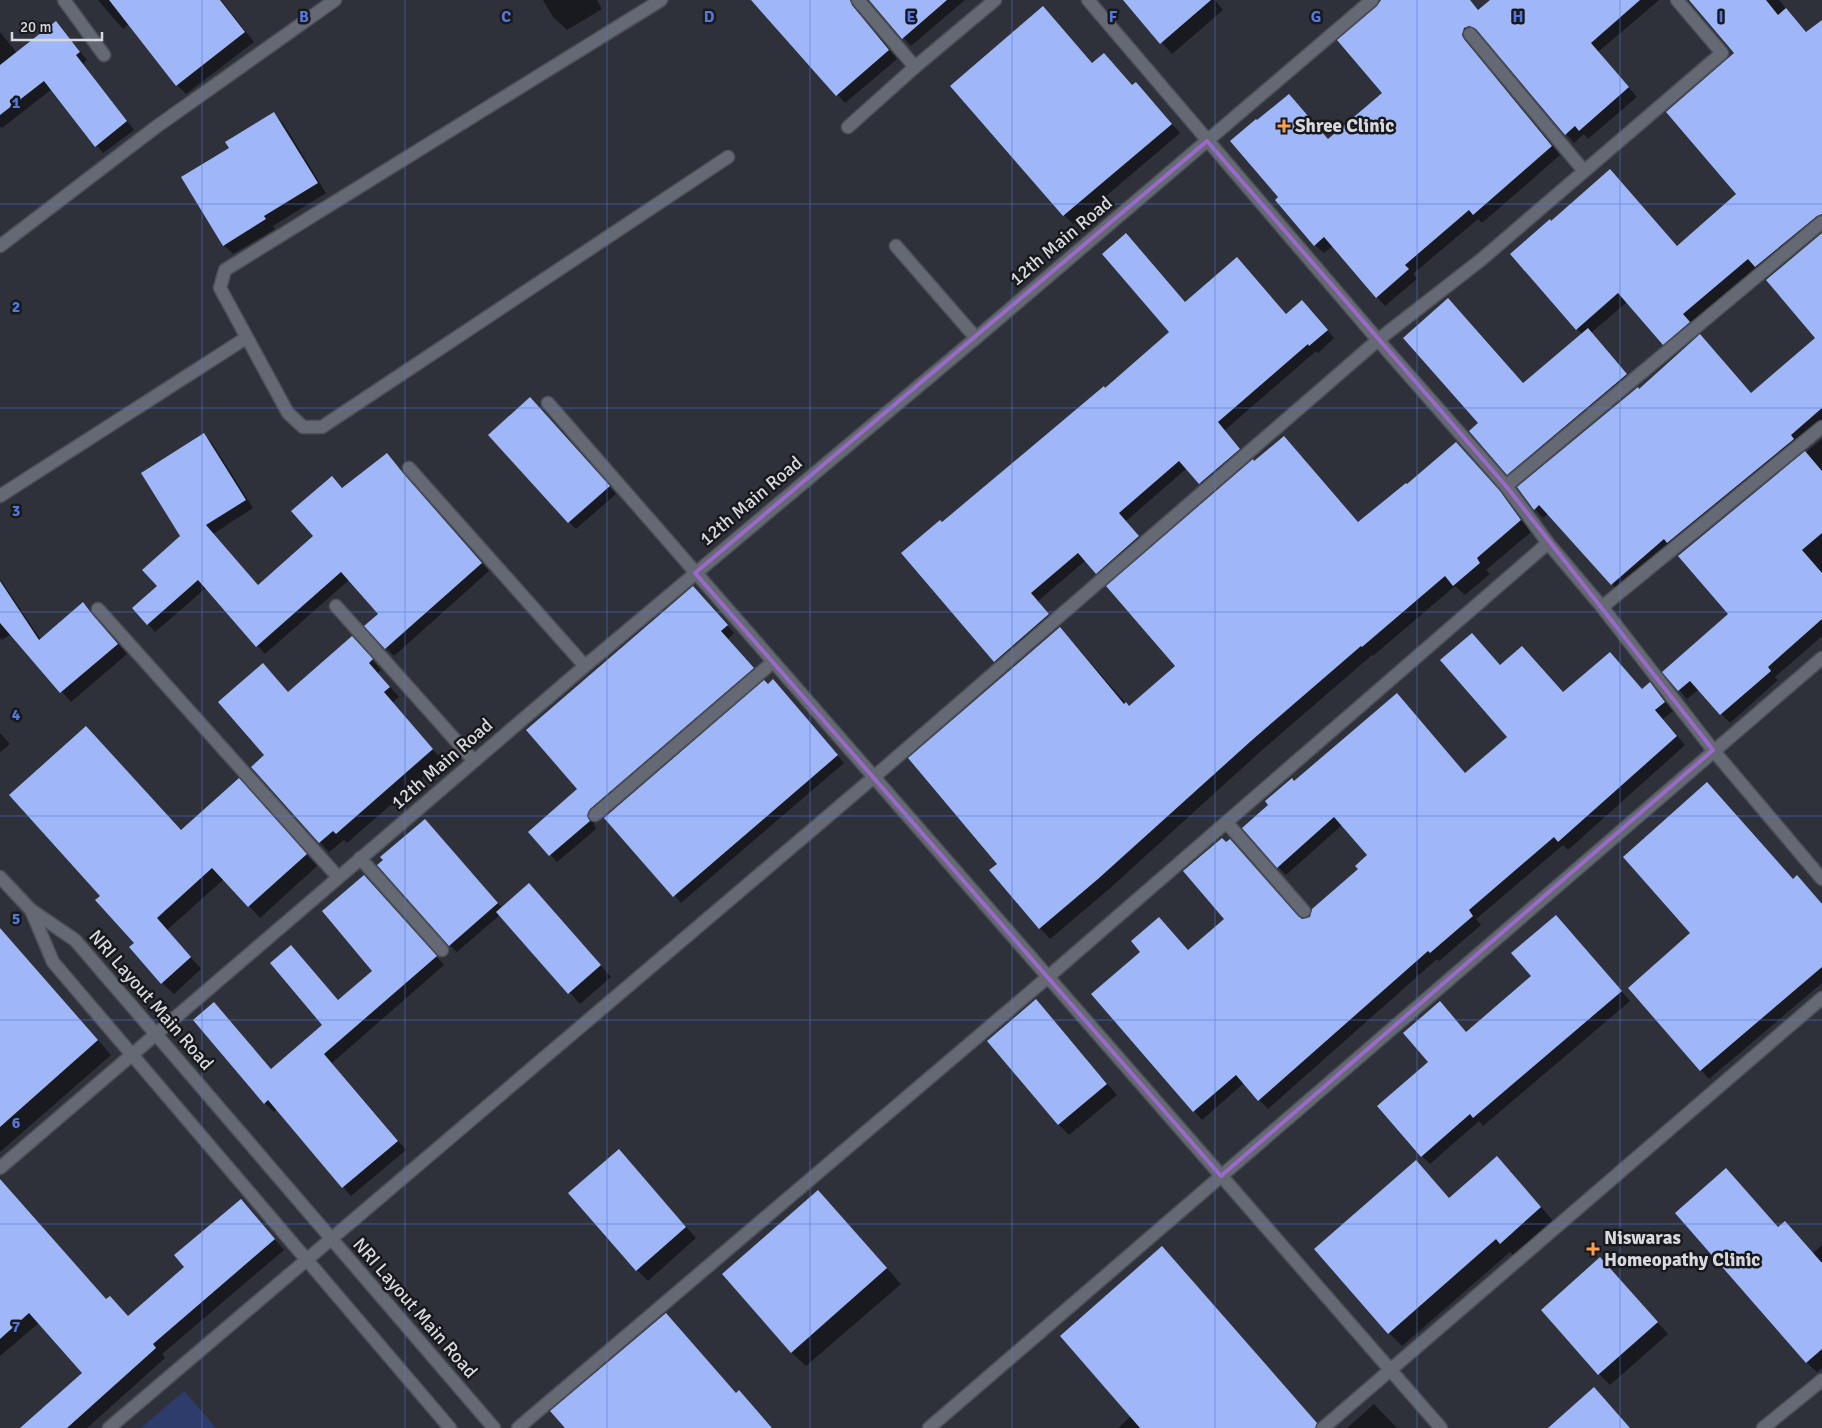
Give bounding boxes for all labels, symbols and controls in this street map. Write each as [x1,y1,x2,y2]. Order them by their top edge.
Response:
text: B [299,7,309,27]
text: C [501,7,511,27]
text: D [704,7,715,27]
text: E [906,7,916,27]
text: F [1109,7,1118,27]
text: G [1311,7,1321,27]
text: H [1513,7,1523,27]
text: I [1718,7,1724,27]
scale bar [12,10,102,42]
text: 20 m [20,18,51,36]
text: 1 [12,93,21,113]
place label: Shree Clinic [1295,114,1394,138]
marker: Shree Clinic [1277,119,1291,133]
street label: 12th Main Road [1005,191,1117,291]
text: 2 [12,297,20,317]
street label: 12th Main Road [695,451,807,551]
text: 3 [12,501,20,521]
text: 4 [12,705,21,725]
street label: 12th Main Road [386,713,498,815]
text: 5 [12,909,20,929]
street label: NRI Layout Main Road [83,925,219,1075]
text: 6 [12,1113,21,1133]
place label: Niswaras Homeopathy Clinic [1604,1226,1760,1272]
street label: NRI Layout Main Road [347,1233,483,1383]
marker: Niswaras Homeopathy Clinic [1586,1242,1600,1256]
text: 7 [12,1317,21,1337]

